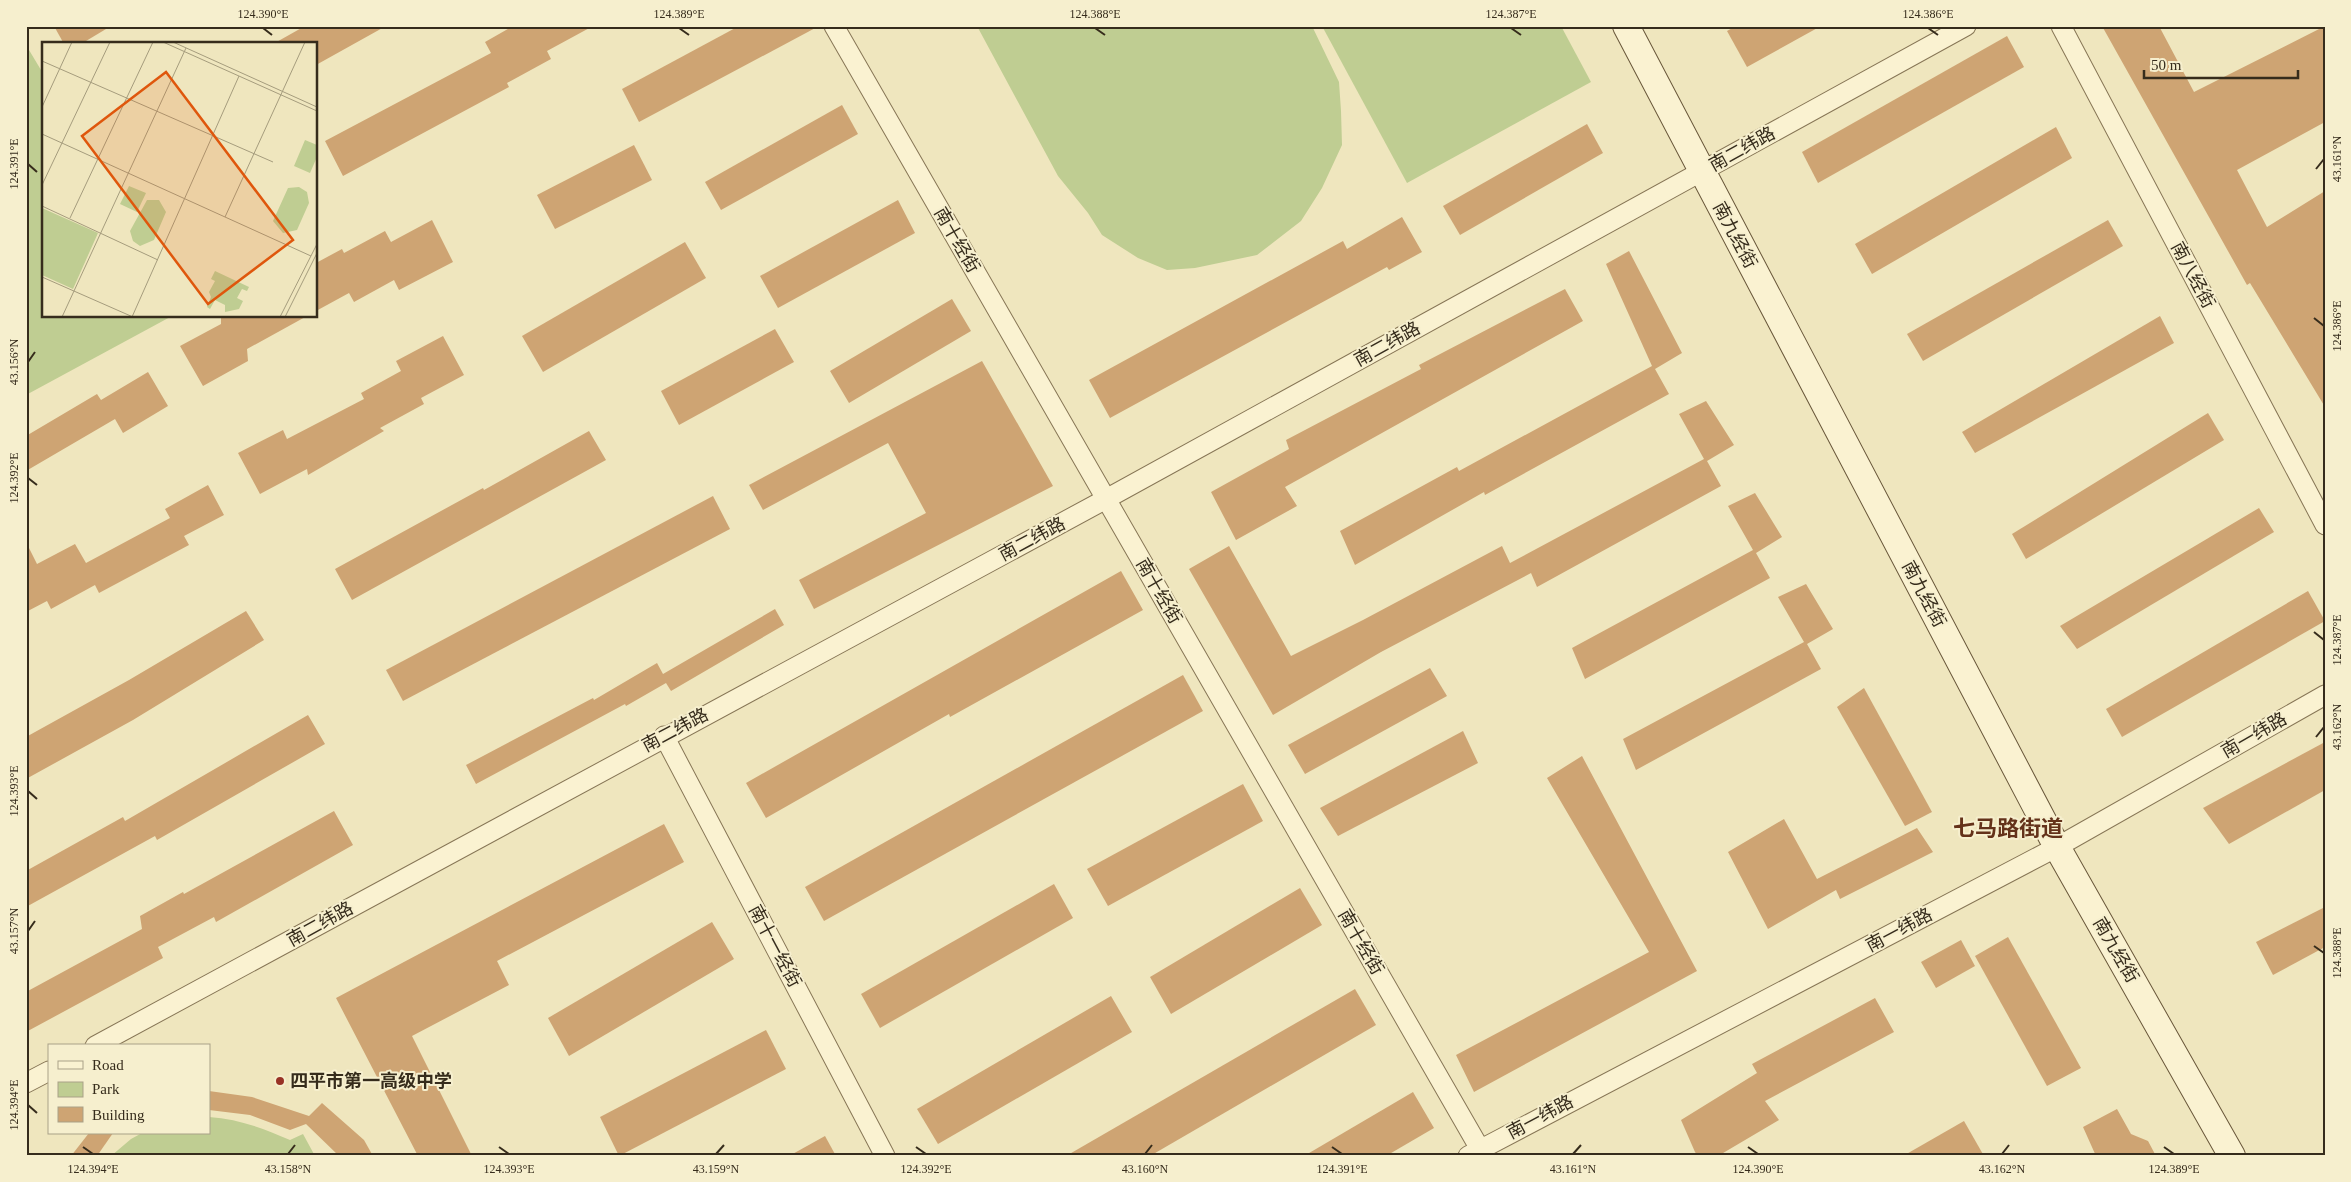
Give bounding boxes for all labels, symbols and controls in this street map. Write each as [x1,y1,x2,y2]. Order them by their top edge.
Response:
text: 124.390°E [237,7,289,21]
text: 124.389°E [653,7,705,21]
text: 124.388°E [1069,7,1121,21]
text: 124.387°E [1485,7,1537,21]
text: 124.386°E [1902,7,1954,21]
inset map [42,42,318,318]
scale bar [2144,48,2297,80]
text: 50 m [2151,57,2182,73]
street label: 南二纬路 [1706,123,1778,175]
text: 43.161°N [2330,135,2344,182]
text: 124.391°E [7,138,21,190]
street label: 南九经街 [1709,199,1761,271]
street label: 南十经街 [930,204,984,276]
street label: 南八经街 [2167,239,2219,311]
text: 124.386°E [2330,300,2344,352]
street label: 南二纬路 [1351,318,1423,370]
text: 43.156°N [7,338,21,385]
text: 124.392°E [7,452,21,504]
street label: 南二纬路 [996,513,1068,565]
street label: 南十经街 [1132,555,1186,627]
street label: 南九经街 [1898,558,1950,630]
text: 124.387°E [2330,614,2344,666]
text: 43.162°N [2330,703,2344,750]
street label: 南二纬路 [639,704,711,756]
street label: 南一纬路 [2218,708,2290,762]
text: 124.393°E [7,765,21,817]
district label: 七马路街道 [1953,816,2063,841]
street label: 南二纬路 [284,898,356,950]
street label: 南十一经街 [745,902,805,990]
street label: 南一纬路 [1863,904,1935,956]
street label: 南十经街 [1334,906,1388,978]
text: 43.157°N [7,907,21,954]
street label: 南九经街 [2089,914,2143,986]
text: 124.388°E [2330,927,2344,979]
legend [48,1044,210,1134]
text: Road [92,1057,124,1073]
place label: 四平市第一高级中学 [290,1071,452,1091]
marker: 四平市第一高级中学 [274,1075,286,1087]
text: 124.394°E [7,1079,21,1131]
text: Park [92,1081,120,1097]
street label: 南一纬路 [1504,1091,1576,1143]
text: Building [92,1107,145,1123]
text: 124.394°E [67,1162,119,1176]
text: 43.158°N [265,1162,312,1176]
text: 124.393°E [483,1162,535,1176]
text: 43.159°N [693,1162,740,1176]
text: 124.392°E [900,1162,952,1176]
text: 43.160°N [1122,1162,1169,1176]
text: 124.391°E [1316,1162,1368,1176]
text: 43.161°N [1550,1162,1597,1176]
text: 124.390°E [1732,1162,1784,1176]
text: 43.162°N [1979,1162,2026,1176]
text: 124.389°E [2148,1162,2200,1176]

